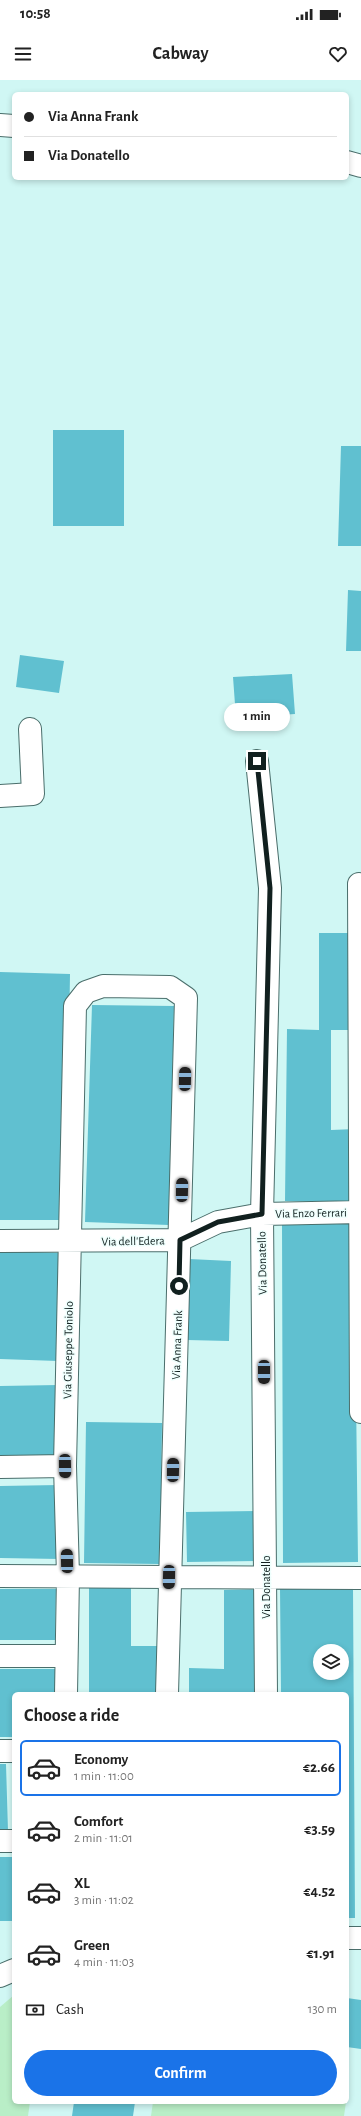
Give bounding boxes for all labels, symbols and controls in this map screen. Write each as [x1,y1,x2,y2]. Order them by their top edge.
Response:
text: 10:58 [20,6,51,21]
icon: menu [12,43,34,65]
icon: heart [327,43,349,65]
text: Cabway [152,45,209,63]
text: Via Anna Frank [48,109,138,124]
text: Via Donatello [48,148,130,163]
callout: 1 min [224,703,290,731]
text: 1 min [243,710,271,723]
route end [248,752,266,770]
car [179,1067,191,1091]
car [176,1178,188,1202]
street label: Via Enzo Ferrari [275,1206,347,1220]
street label: Via Donatello [255,1231,269,1295]
street label: Via dell'Edera [101,1234,165,1248]
route start [170,1277,188,1295]
street label: Via Giuseppe Toniolo [61,1301,75,1399]
street label: Via Anna Frank [170,1310,184,1380]
car [258,1360,270,1384]
car [59,1454,71,1478]
car [167,1458,179,1482]
car [61,1549,73,1573]
street label: Via Donatello [260,1555,272,1619]
car [163,1565,175,1589]
map controls [313,1644,349,1680]
button: layers [313,1644,349,1680]
text: Choose a ride [24,1707,119,1725]
icon: car [26,1750,62,1786]
text: Economy [74,1752,128,1767]
text: €2.66 [303,1760,335,1775]
text: 1 min · 11:00 [74,1770,134,1783]
icon: car [26,1812,62,1848]
text: Comfort [74,1814,123,1829]
text: €3.59 [304,1822,335,1837]
text: 2 min · 11:01 [74,1832,133,1845]
icon: car [26,1874,62,1910]
text: XL [74,1876,90,1891]
text: €4.52 [303,1884,335,1899]
text: 3 min · 11:02 [74,1894,134,1907]
icon: car [26,1936,62,1972]
text: Green [74,1938,110,1953]
text: €1.91 [307,1946,335,1961]
text: 4 min · 11:03 [74,1956,134,1969]
icon: cash [24,1999,46,2021]
text: Cash [56,2002,84,2017]
text: 130 m [308,2003,337,2016]
button: Confirm [24,2050,337,2096]

